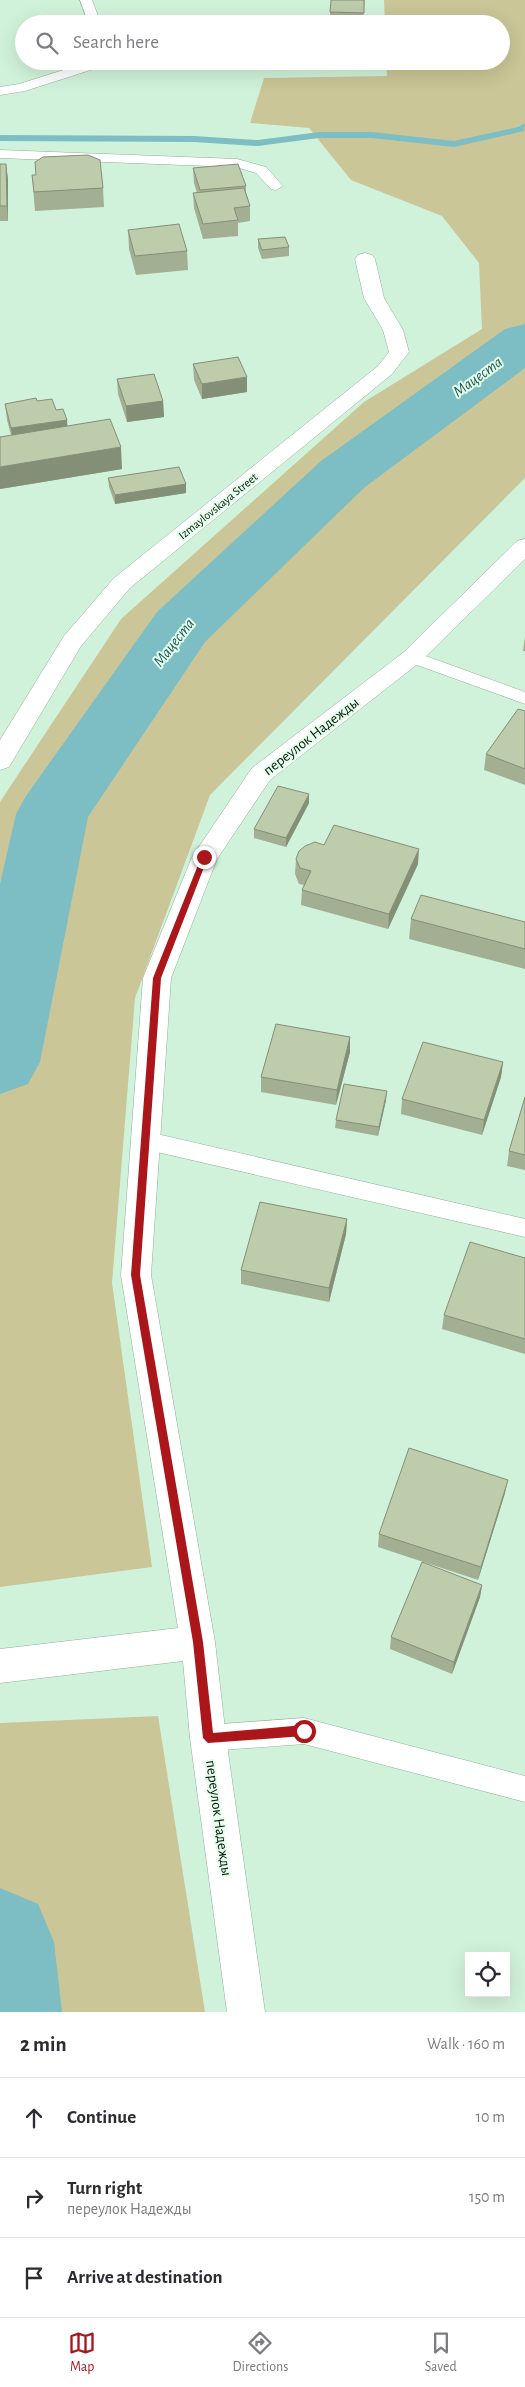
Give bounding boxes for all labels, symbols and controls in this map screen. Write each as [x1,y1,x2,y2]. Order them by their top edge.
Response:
search box [15,15,510,70]
icon: search [33,29,61,57]
text: Search here [73,33,159,52]
water label: Мацеста [450,354,505,400]
street label: Izmaylovskaya Street [176,470,261,542]
water label: Мацеста [150,615,197,670]
street label: переулок Надежды [261,695,362,778]
route end [193,846,216,869]
route start [293,1720,316,1743]
street label: переулок Надежды [203,1759,234,1877]
map controls [465,1952,510,1997]
button: locate [465,1952,510,1997]
text: 2 min [20,2034,67,2055]
text: Walk · 160 m [427,2036,505,2052]
icon: ahead [20,2104,48,2132]
text: Continue [67,2108,136,2127]
text: 10 m [476,2109,505,2125]
text: Turn right [67,2179,142,2198]
icon: right [20,2184,48,2212]
text: 150 m [469,2189,505,2205]
text: переулок Надежды [67,2201,192,2217]
icon: arrive [20,2264,48,2292]
text: Arrive at destination [67,2268,223,2287]
tab: Map [68,2329,96,2376]
tab: Directions [233,2329,288,2376]
tab: Saved [425,2329,457,2376]

